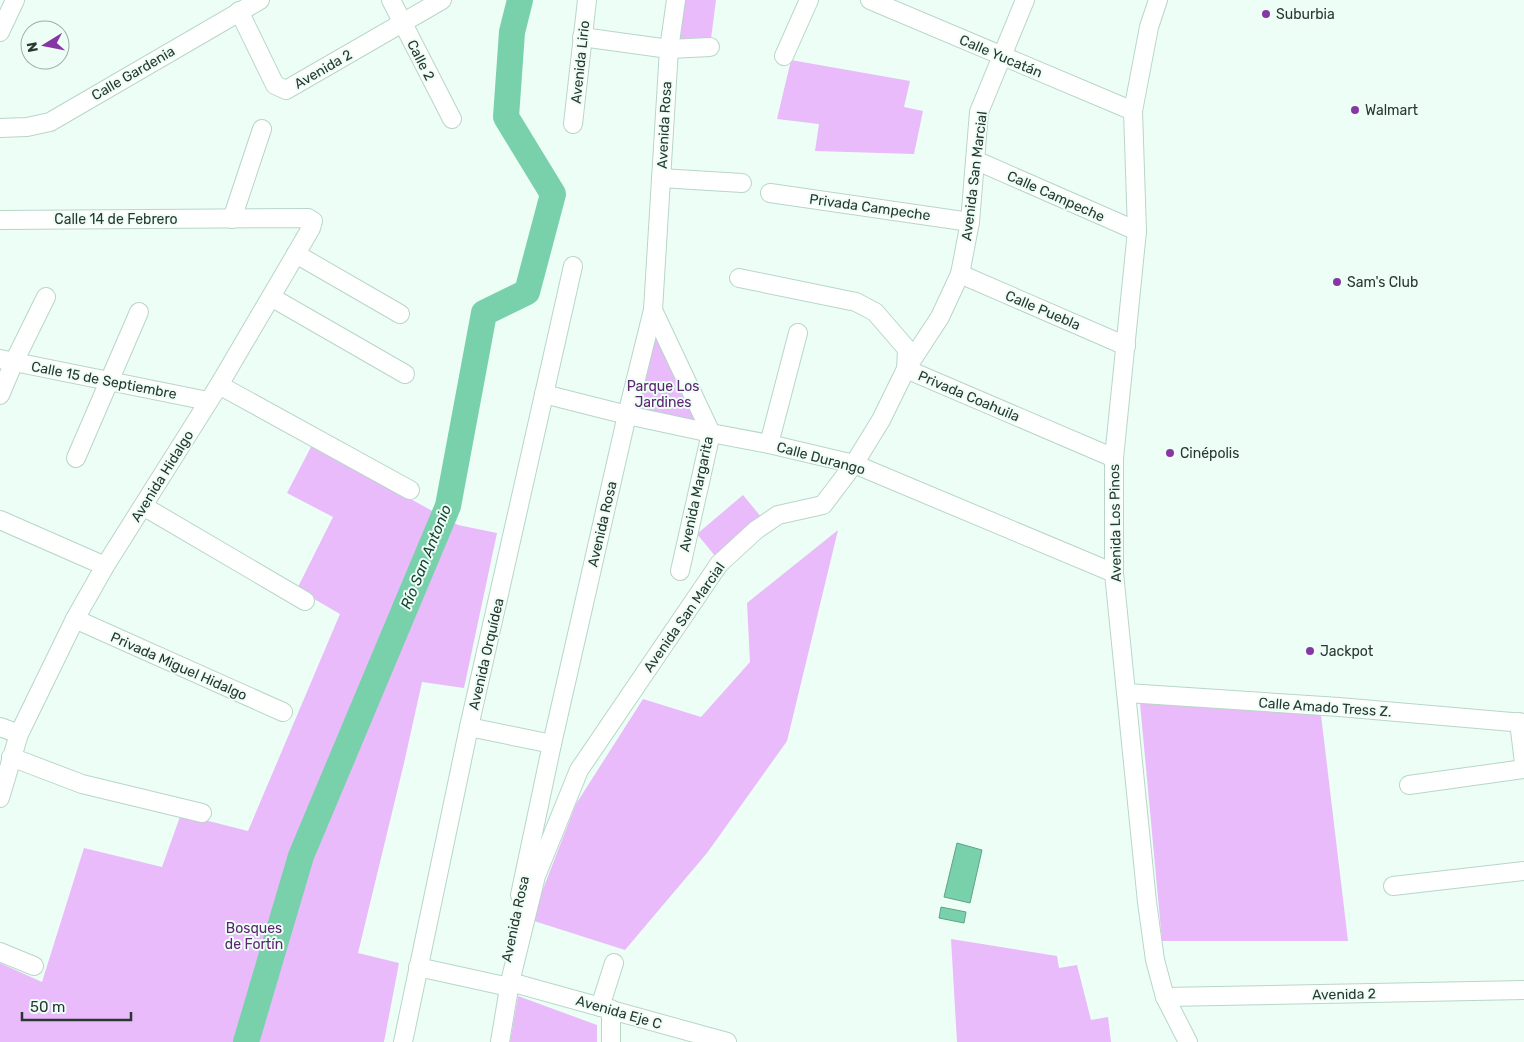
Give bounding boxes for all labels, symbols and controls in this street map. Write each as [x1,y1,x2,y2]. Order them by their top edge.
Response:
place label: Suburbia [1276,6,1335,23]
marker: Suburbia [1260,8,1272,20]
north arrow [20,20,70,70]
street label: Avenida Lirio [568,20,593,105]
street label: Calle Yucatán [957,31,1045,82]
street label: Calle 2 [403,37,438,83]
text: N [23,41,42,54]
street label: Calle Gardenia [89,43,178,104]
street label: Avenida 2 [291,46,355,93]
street label: Avenida Rosa [654,81,675,169]
place label: Walmart [1365,102,1419,119]
marker: Walmart [1349,104,1361,116]
street label: Avenida San Marcial [958,110,991,242]
street label: Calle Campeche [1004,167,1107,226]
street label: Privada Campeche [808,191,932,224]
street label: Calle 14 de Febrero [54,211,178,228]
place label: Sam's Club [1347,274,1418,291]
marker: Sam's Club [1331,276,1343,288]
street label: Calle Puebla [1003,287,1083,334]
street label: Calle 15 de Septiembre [30,358,178,403]
street label: Privada Coahuila [915,367,1022,426]
park label: Parque Los Jardines [627,378,699,411]
street label: Avenida Hidalgo [127,427,197,525]
street label: Avenida Margarita [676,435,717,553]
street label: Calle Durango [775,438,867,478]
place label: Cinépolis [1180,445,1239,462]
marker: Cinépolis [1164,447,1176,459]
street label: Avenida Los Pinos [1106,464,1125,582]
street label: Avenida Rosa [584,480,621,569]
water label: Río San Antonio [397,502,455,612]
street label: Avenida San Marcial [640,559,729,676]
street label: Avenida Orquídea [465,596,508,712]
street label: Privada Miguel Hidalgo [108,629,250,704]
place label: Jackpot [1320,643,1374,660]
marker: Jackpot [1304,645,1316,657]
street label: Calle Amado Tress Z. [1258,694,1392,721]
street label: Avenida Rosa [498,874,533,964]
park label: Bosques de Fortín [225,920,283,953]
street label: Avenida 2 [1312,985,1376,1004]
scale bar [22,990,131,1022]
street label: Avenida Eje C [574,992,664,1033]
text: 50 m [30,998,65,1016]

